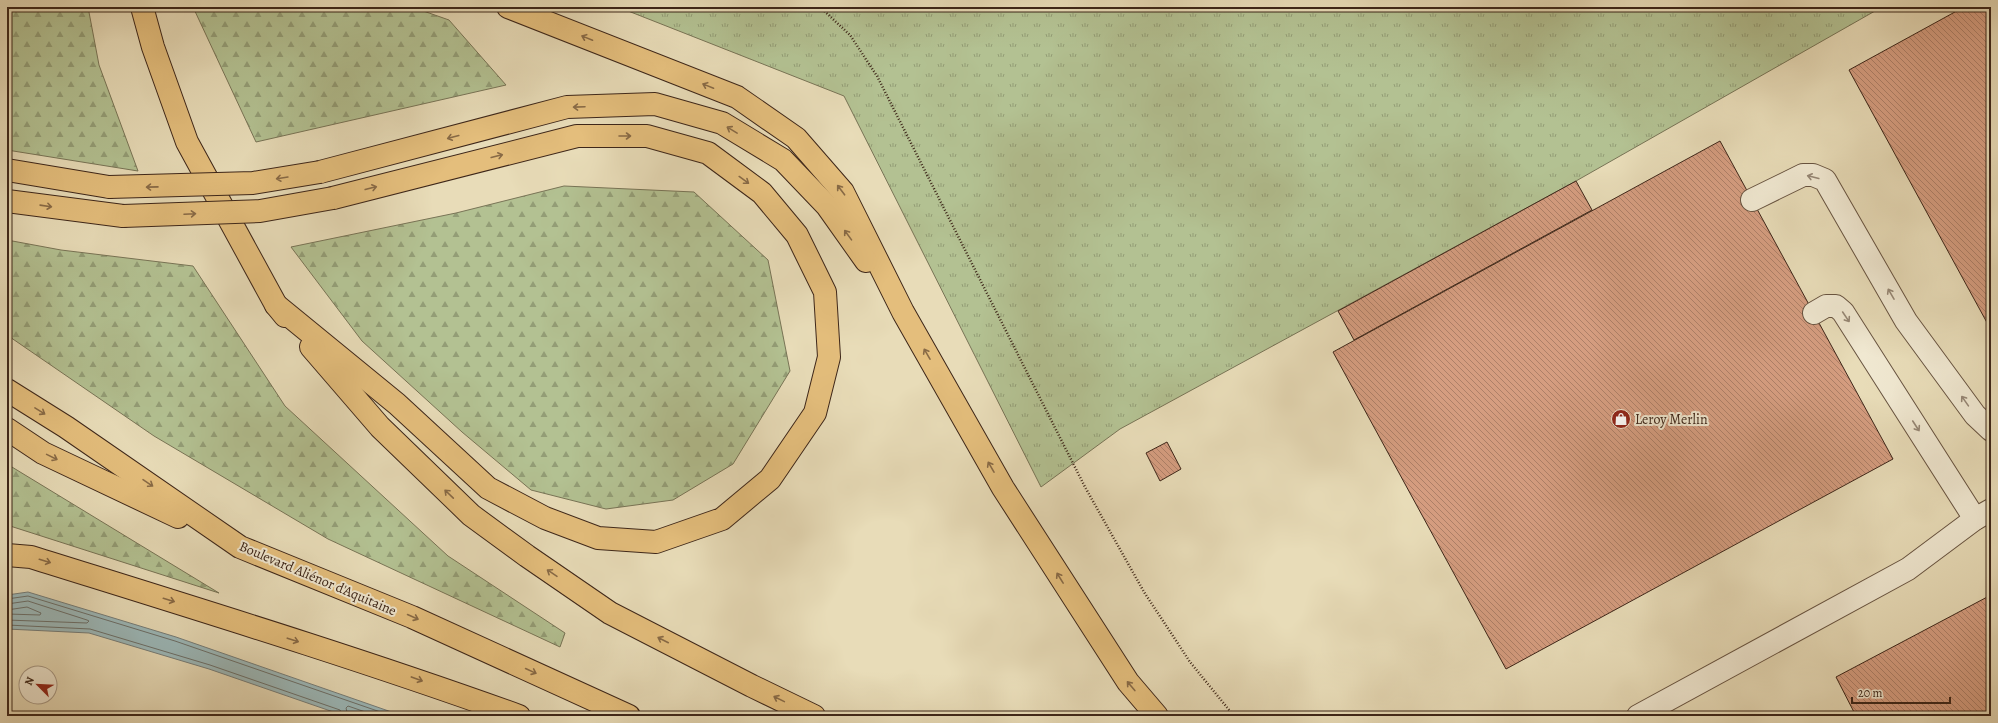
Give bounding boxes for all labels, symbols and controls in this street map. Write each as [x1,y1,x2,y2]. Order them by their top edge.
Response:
one-way arrow [581,34,593,41]
one-way arrow [702,81,714,89]
one-way arrow [573,103,586,111]
one-way arrow [727,125,739,133]
one-way arrow [618,132,631,140]
one-way arrow [447,134,460,142]
one-way arrow [490,152,503,159]
one-way arrow [1807,172,1820,180]
one-way arrow [276,175,289,183]
one-way arrow [738,175,749,184]
one-way arrow [146,183,159,191]
one-way arrow [364,184,377,192]
one-way arrow [837,185,845,196]
one-way arrow [39,202,52,210]
one-way arrow [183,211,196,218]
one-way arrow [843,230,852,241]
one-way arrow [1886,288,1894,300]
one-way arrow [1842,311,1850,322]
one-way arrow [923,348,931,360]
one-way arrow [1961,396,1969,407]
one-way arrow [34,407,45,415]
shop icon: Leroy Merlin [1610,408,1632,430]
place label: Leroy Merlin [1635,410,1708,429]
one-way arrow [1912,420,1920,431]
one-way arrow [46,454,58,461]
one-way arrow [987,461,995,473]
one-way arrow [142,479,153,487]
one-way arrow [444,489,454,499]
street label: Boulevard Aliénor d'Aquitaine [236,537,399,620]
one-way arrow [39,558,51,566]
one-way arrow [547,569,558,577]
one-way arrow [1056,573,1064,584]
one-way arrow [163,597,176,604]
one-way arrow [406,614,418,621]
one-way arrow [287,636,299,644]
one-way arrow [657,636,669,643]
north arrow [18,665,58,705]
one-way arrow [524,668,536,675]
text: N [21,674,38,688]
one-way arrow [411,676,423,684]
scale bar [1852,679,1950,705]
one-way arrow [1127,681,1136,692]
text: 20 m [1858,685,1882,701]
one-way arrow [773,695,785,702]

